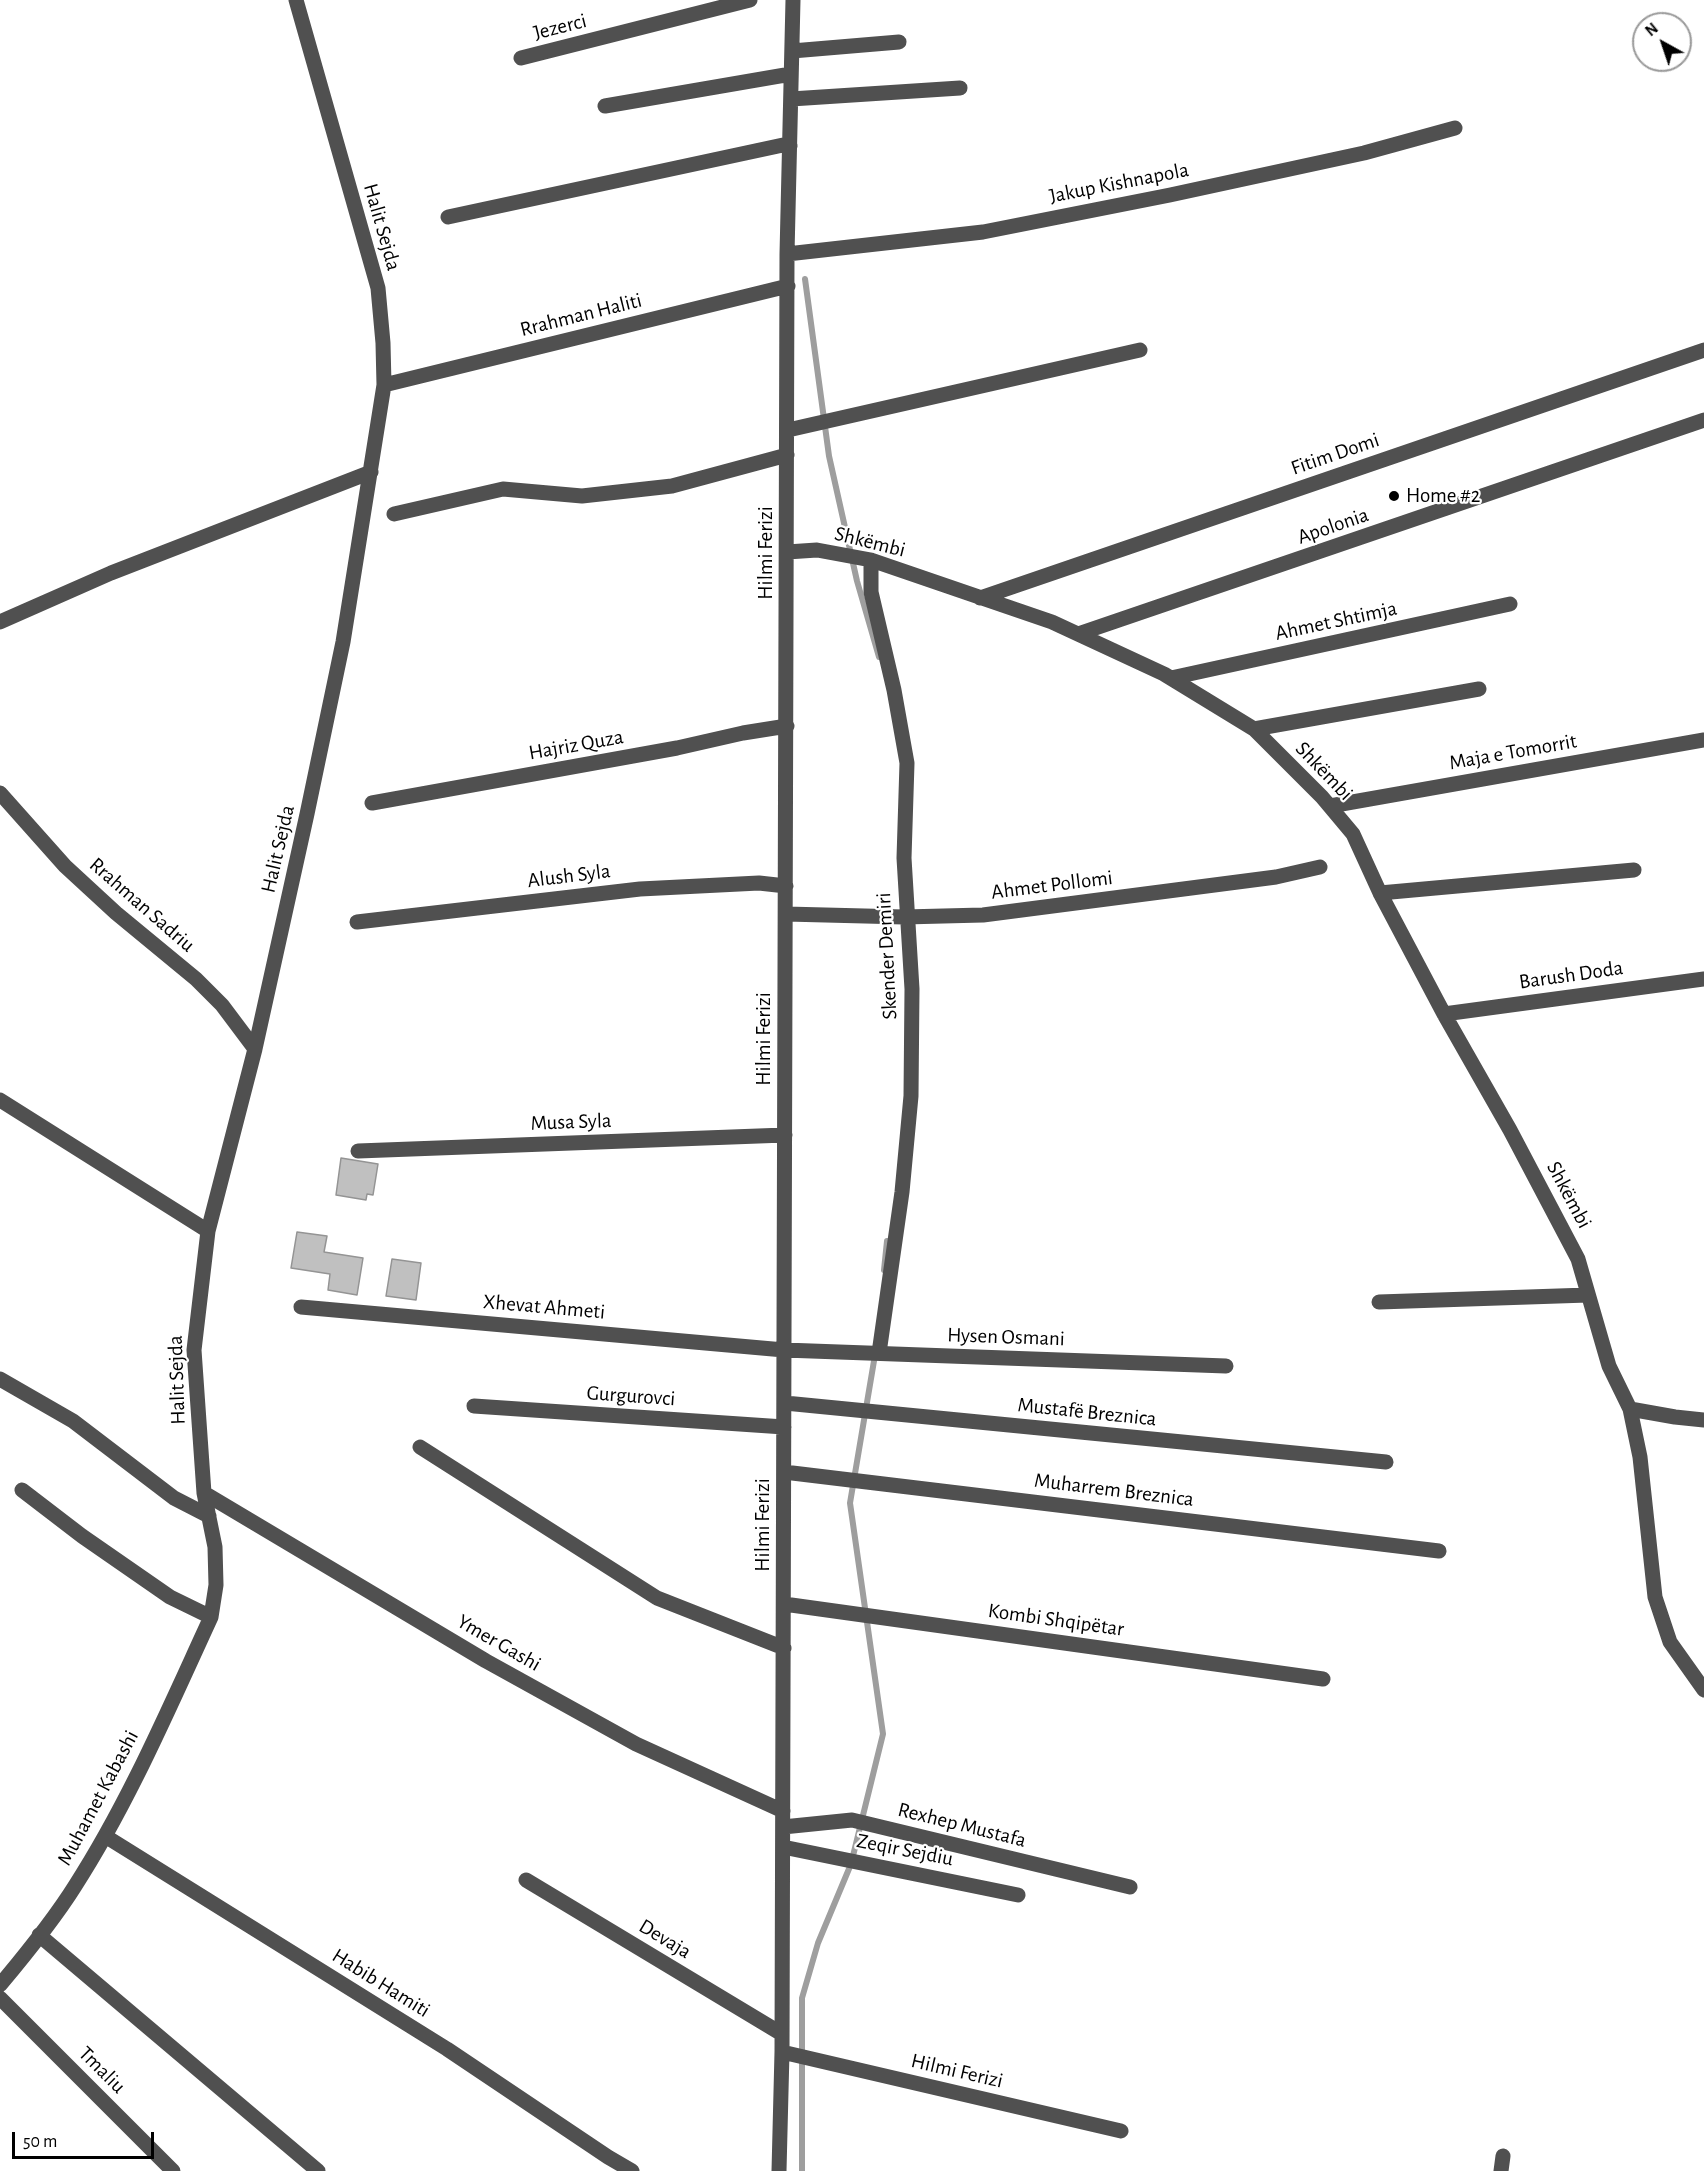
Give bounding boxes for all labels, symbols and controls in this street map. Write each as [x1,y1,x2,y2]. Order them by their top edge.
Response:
street label: Jezerci [531,8,589,46]
north arrow [1632,12,1692,72]
text: N [1642,20,1661,39]
street label: Jakup Kishnapola [1047,157,1191,209]
street label: Halit Sejda [358,181,406,273]
street label: Rrahman Haliti [518,288,644,342]
street label: Fitim Domi [1288,427,1382,481]
place label: Home #2 [1406,483,1480,509]
marker: Home #2 [1387,489,1401,503]
street label: Apolonia [1294,502,1372,550]
street label: Hilmi Ferizi [753,506,779,600]
street label: Shkëmbi [832,521,908,563]
street label: Ahmet Shtimja [1273,596,1399,646]
street label: Hajriz Quza [527,724,625,766]
street label: Maja e Tomorrit [1447,728,1579,776]
street label: Shkëmbi [1290,736,1358,806]
street label: Halit Sejda [256,803,300,895]
street label: Rrahman Sadriu [84,852,200,958]
street label: Alush Syla [526,858,612,894]
street label: Ahmet Pollomi [990,865,1114,905]
street label: Skender Demiri [871,892,903,1020]
street label: Barush Doda [1517,955,1625,995]
street label: Hilmi Ferizi [751,992,777,1086]
street label: Musa Syla [530,1108,612,1136]
street label: Shkëmbi [1541,1157,1597,1233]
street label: Xhevat Ahmeti [482,1289,606,1325]
street label: Hysen Osmani [947,1322,1065,1352]
street label: Halit Sejda [163,1335,191,1425]
street label: Gurgurovci [586,1380,676,1412]
street label: Mustafë Breznica [1016,1392,1158,1432]
street label: Muharrem Breznica [1033,1468,1195,1512]
street label: Hilmi Ferizi [750,1478,776,1572]
street label: Kombi Shqipëtar [986,1598,1126,1642]
street label: Ymer Gashi [453,1609,545,1677]
street label: Muhamet Kabashi [52,1726,144,1870]
street label: Rexhep Mustafa [895,1797,1029,1853]
street label: Zeqir Sejdiu [855,1828,955,1872]
street label: Devaja [634,1914,696,1964]
street label: Habib Hamiti [327,1943,435,2023]
street label: Tmaliu [73,2041,131,2099]
street label: Hilmi Ferizi [909,2048,1005,2094]
scale bar [15,2120,158,2158]
text: 50 m [23,2133,57,2151]

